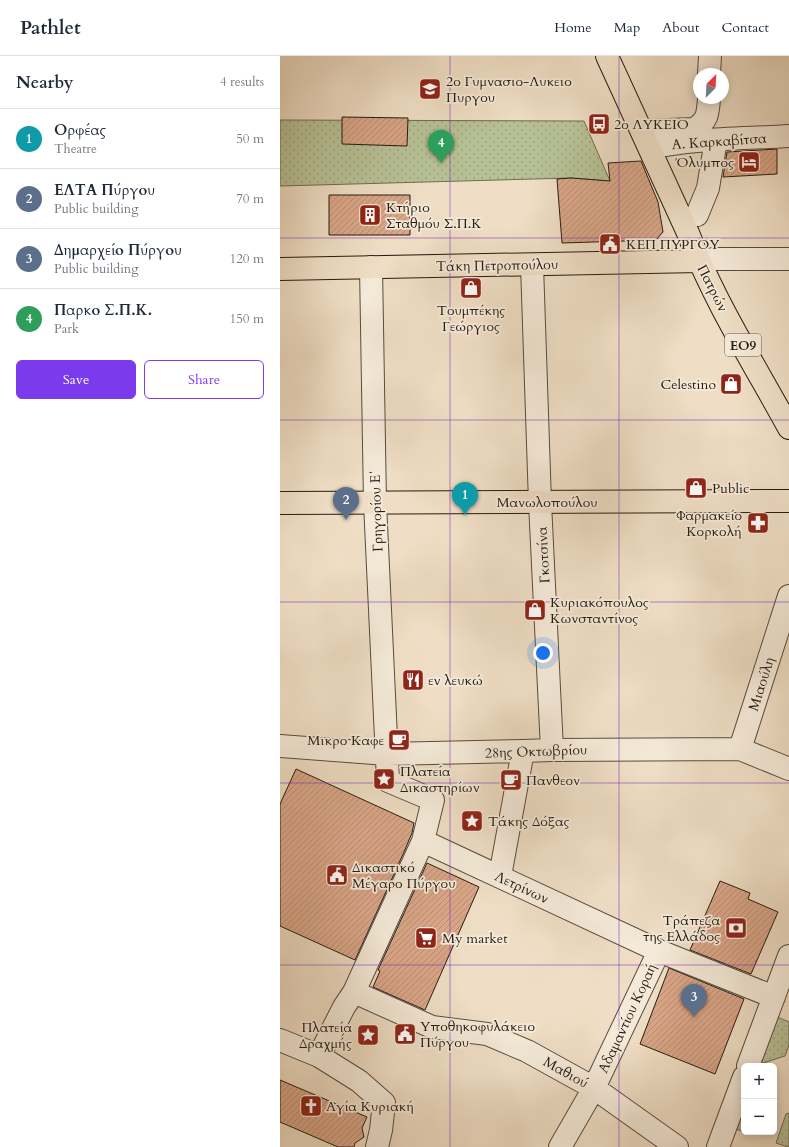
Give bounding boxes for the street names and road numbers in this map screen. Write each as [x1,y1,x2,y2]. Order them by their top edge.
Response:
street label: Α. Καρκαβίτσα [671,129,768,154]
street label: Τάκη Πετροπούλου [436,255,558,276]
street label: Πατρών [693,261,732,315]
road number: ΕΟ9 [725,334,761,356]
street label: Γρηγορίου Ε΄ [366,470,387,552]
street label: Μανωλοπούλου [496,493,598,512]
street label: Γκοτσίνα [533,526,554,584]
street label: Μιαούλη [744,655,779,714]
street label: 28ης Οκτωβρίου [484,740,588,763]
street label: Λετρίνων [492,867,552,908]
street label: Αδαμαντίου Κοραή [594,960,661,1076]
street label: Μαθιού [540,1052,592,1093]

